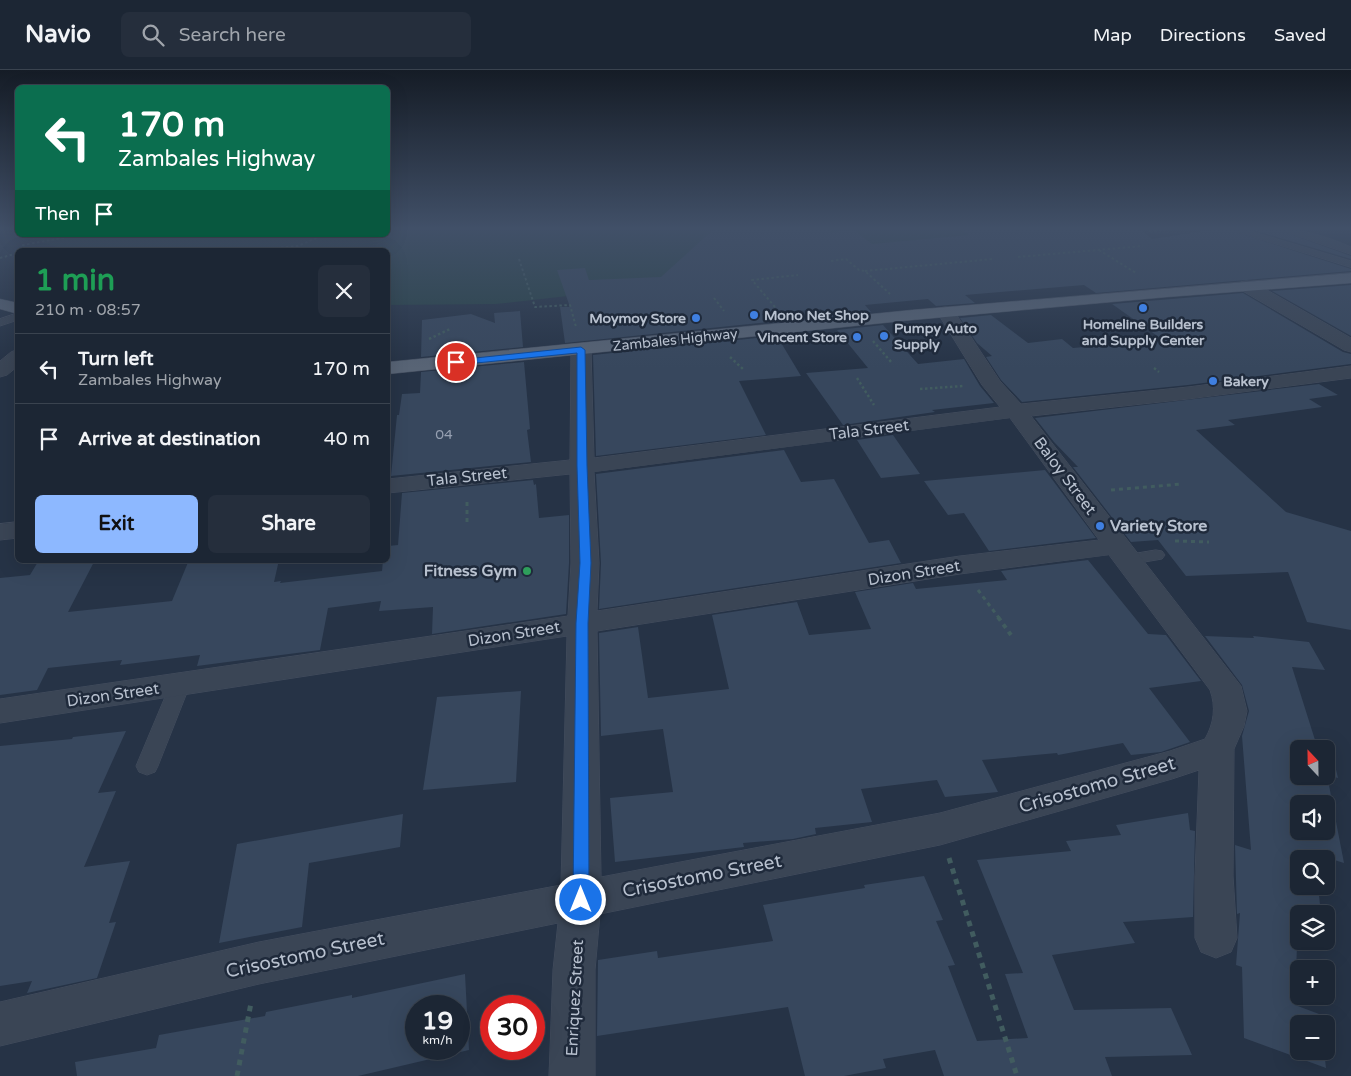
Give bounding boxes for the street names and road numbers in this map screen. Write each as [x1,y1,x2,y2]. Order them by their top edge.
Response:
street label: Zambales Highway [612,325,739,355]
street label: Tala Street [828,415,910,445]
street label: Baloy Street [1029,433,1101,519]
street label: Tala Street [426,463,508,491]
street label: Dizon Street [866,556,962,590]
street label: Dizon Street [466,617,562,651]
street label: Dizon Street [65,679,161,711]
street label: Crisostomo Street [1016,752,1178,818]
street label: Crisostomo Street [621,850,783,902]
street label: Crisostomo Street [224,927,386,983]
street label: Enriquez Street [562,939,588,1057]

